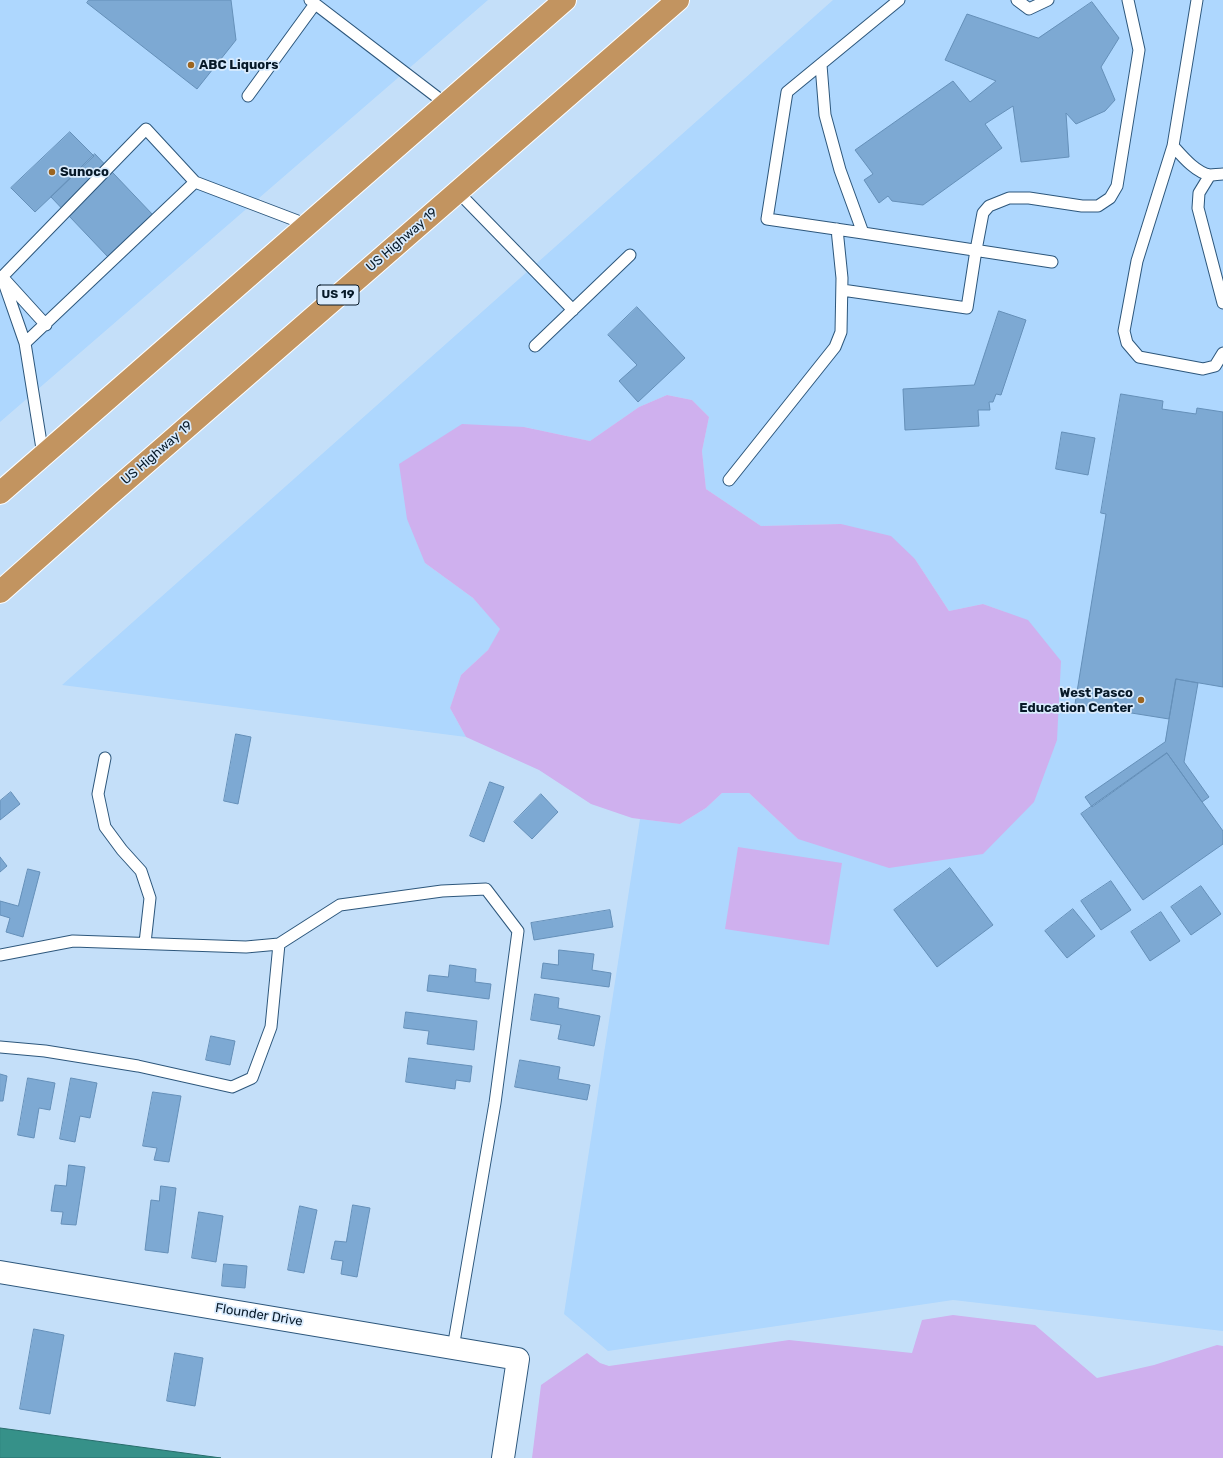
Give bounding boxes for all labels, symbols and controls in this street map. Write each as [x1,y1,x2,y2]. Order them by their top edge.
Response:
place label: ABC Liquors [199,57,278,73]
marker: ABC Liquors [186,60,196,70]
place label: Sunoco [60,164,109,180]
marker: Sunoco [47,167,57,177]
street label: US Highway 19 [363,205,441,275]
road number: US 19 [317,285,359,305]
street label: US Highway 19 [118,418,196,488]
place label: West Pasco Education Center [1019,685,1133,716]
marker: West Pasco Education Center [1136,695,1146,705]
street label: Flounder Drive [214,1300,304,1330]

